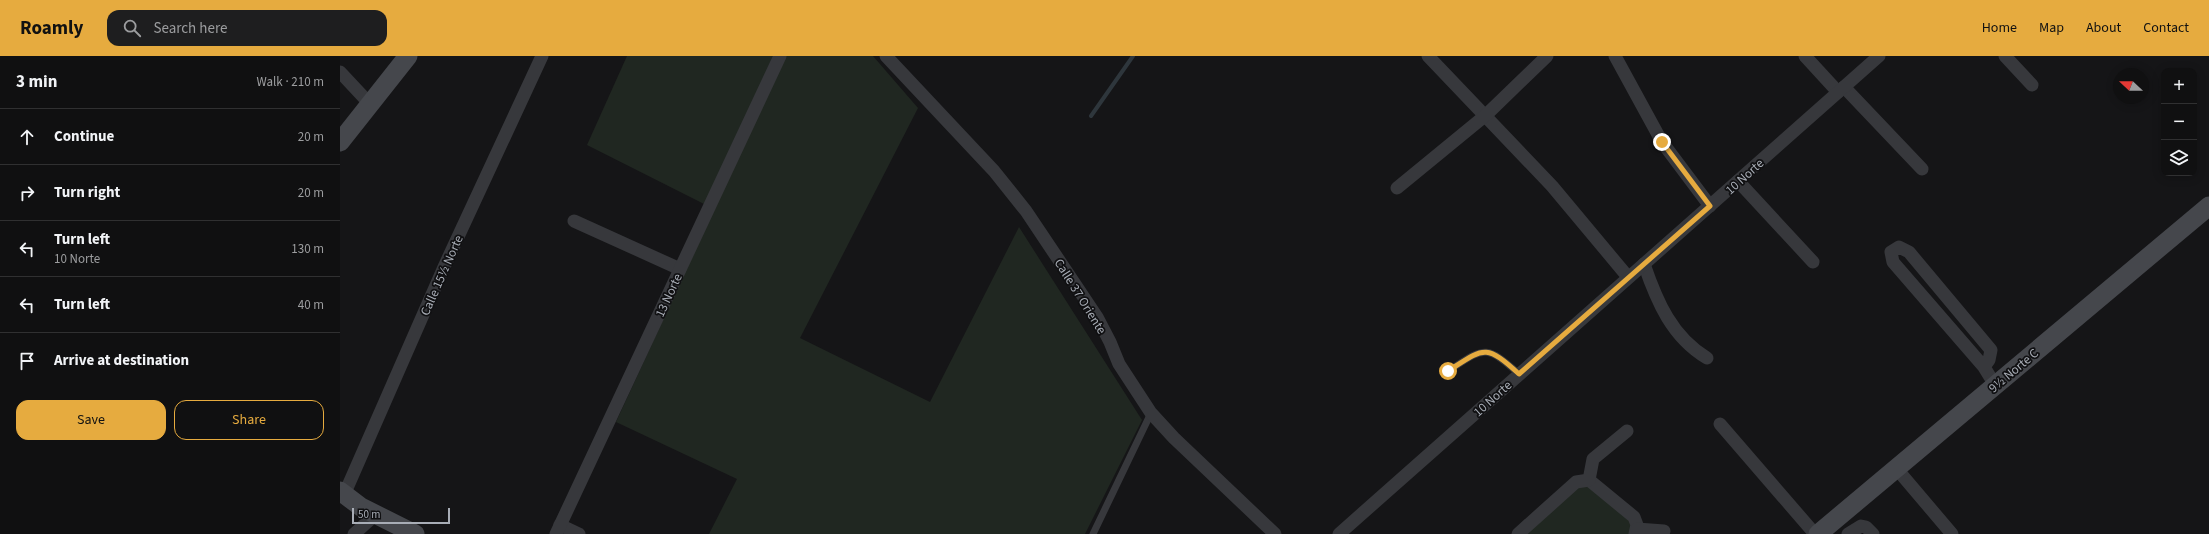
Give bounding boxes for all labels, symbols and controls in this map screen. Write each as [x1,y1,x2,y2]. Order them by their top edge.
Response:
search box [107,10,387,46]
text: Roamly [20,15,83,42]
icon: search [121,17,143,39]
text: Search here [153,18,227,39]
text: Home [1982,18,2017,38]
text: Map [2039,18,2064,38]
text: About [2086,18,2121,38]
text: Contact [2143,18,2189,38]
north arrow [2113,68,2149,104]
map controls [2161,68,2197,176]
button: + [2161,68,2197,104]
text: 3 min [16,70,57,94]
text: Walk · 210 m [256,73,324,91]
button: − [2161,104,2197,140]
icon: ahead [16,126,38,148]
text: Continue [54,126,114,147]
text: 20 m [298,128,324,146]
route end [1653,133,1671,151]
button: layers [2161,140,2197,176]
street label: 10 Norte [1721,155,1768,199]
icon: right [16,182,38,204]
text: Turn right [54,182,120,203]
text: 20 m [298,184,324,202]
text: Turn left [54,229,110,250]
street label: Calle 15½ Norte [416,232,468,318]
icon: left [16,238,38,260]
text: 130 m [291,240,324,258]
text: 10 Norte [54,250,100,268]
street label: Calle 37 Oriente [1050,255,1111,338]
street label: 13 Norte [651,271,687,320]
icon: left [16,294,38,316]
text: Turn left [54,294,110,315]
text: 40 m [298,296,324,314]
street label: 9½ Norte C [1985,345,2042,397]
icon: arrive [16,350,38,372]
text: Arrive at destination [54,350,189,371]
route start [1439,362,1457,380]
street label: 10 Norte [1469,377,1516,421]
button: Save [16,400,166,440]
button: Share [174,400,324,440]
scale bar [352,506,450,525]
text: 50 m [358,507,380,522]

